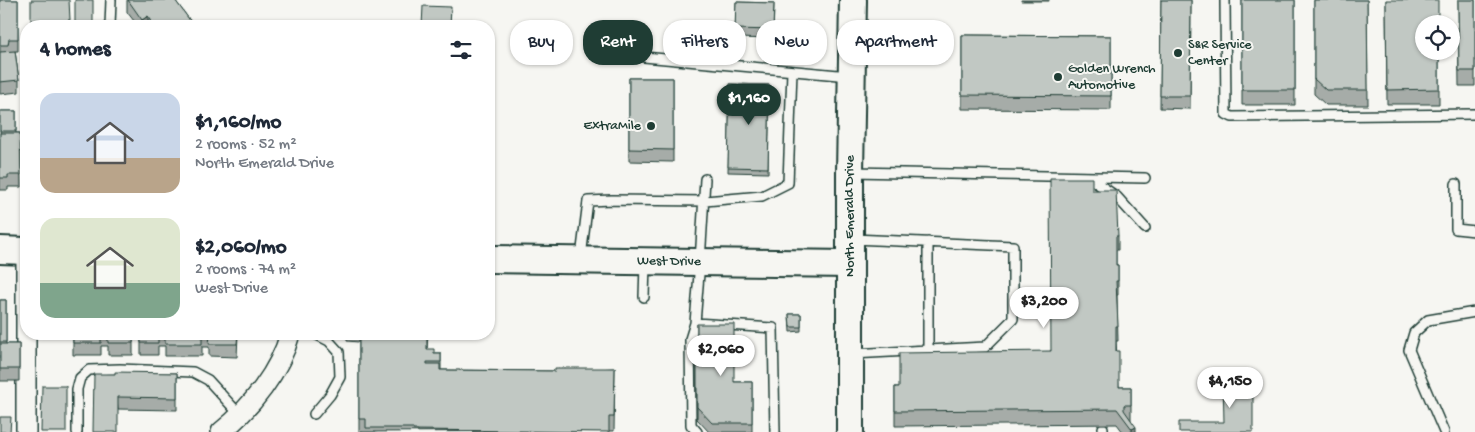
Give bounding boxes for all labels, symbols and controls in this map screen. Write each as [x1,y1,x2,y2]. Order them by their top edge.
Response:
map controls [1415,15,1460,60]
button: locate [1415,15,1460,60]
chip: Buy [510,20,573,65]
chip: Rent [583,20,653,65]
chip: Filters [663,20,746,65]
chip: New [756,20,827,65]
chip: Apartment [837,20,954,65]
icon: filters [447,36,475,64]
place label: S&R Service Center [1188,37,1252,70]
text: 4 homes [40,38,111,63]
marker: S&R Service Center [1172,47,1184,59]
place label: Golden Wrench Automotive [1068,61,1156,94]
marker: Golden Wrench Automotive [1052,71,1064,83]
pin: $1,160 [708,84,790,126]
text: $1,160 [728,90,770,109]
text: $1,160/mo [195,111,281,136]
icon: home [80,113,140,173]
place label: ExtraMile [583,118,642,135]
marker: ExtraMile [645,120,657,132]
text: 2 rooms · 52 m² [195,136,297,155]
street label: North Emerald Drive [842,154,859,277]
text: North Emerald Drive [195,155,334,174]
text: $2,060/mo [195,236,287,261]
icon: home [80,238,140,298]
street label: West Drive [637,253,702,270]
text: 2 rooms · 74 m² [195,261,296,280]
text: West Drive [195,280,268,299]
pin: $3,200 [1003,286,1085,329]
text: $3,200 [1021,293,1067,312]
pin: $2,060 [680,334,762,377]
text: $2,060 [698,341,744,360]
pin: $4,150 [1189,366,1271,409]
text: $4,150 [1208,373,1252,392]

